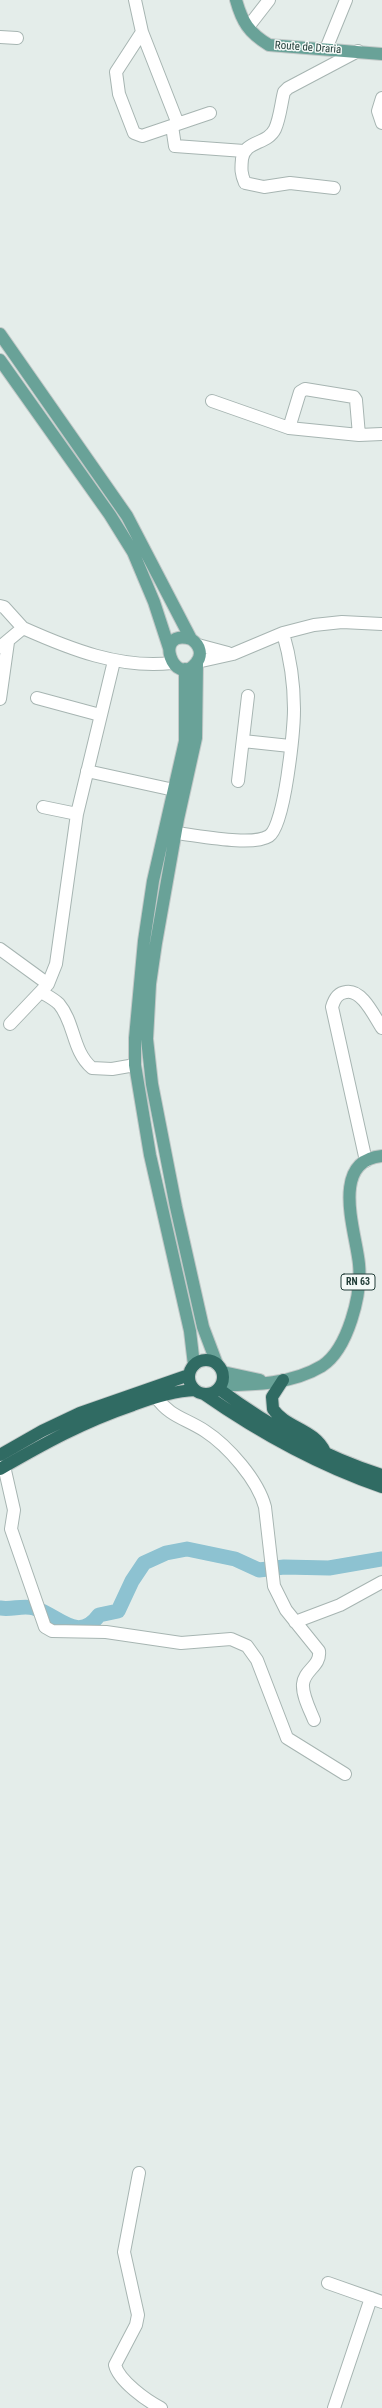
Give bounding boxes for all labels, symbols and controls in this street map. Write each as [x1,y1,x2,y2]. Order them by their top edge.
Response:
street label: Route de Draria [274,39,342,57]
road number: RN 63 [341,1274,375,1290]

